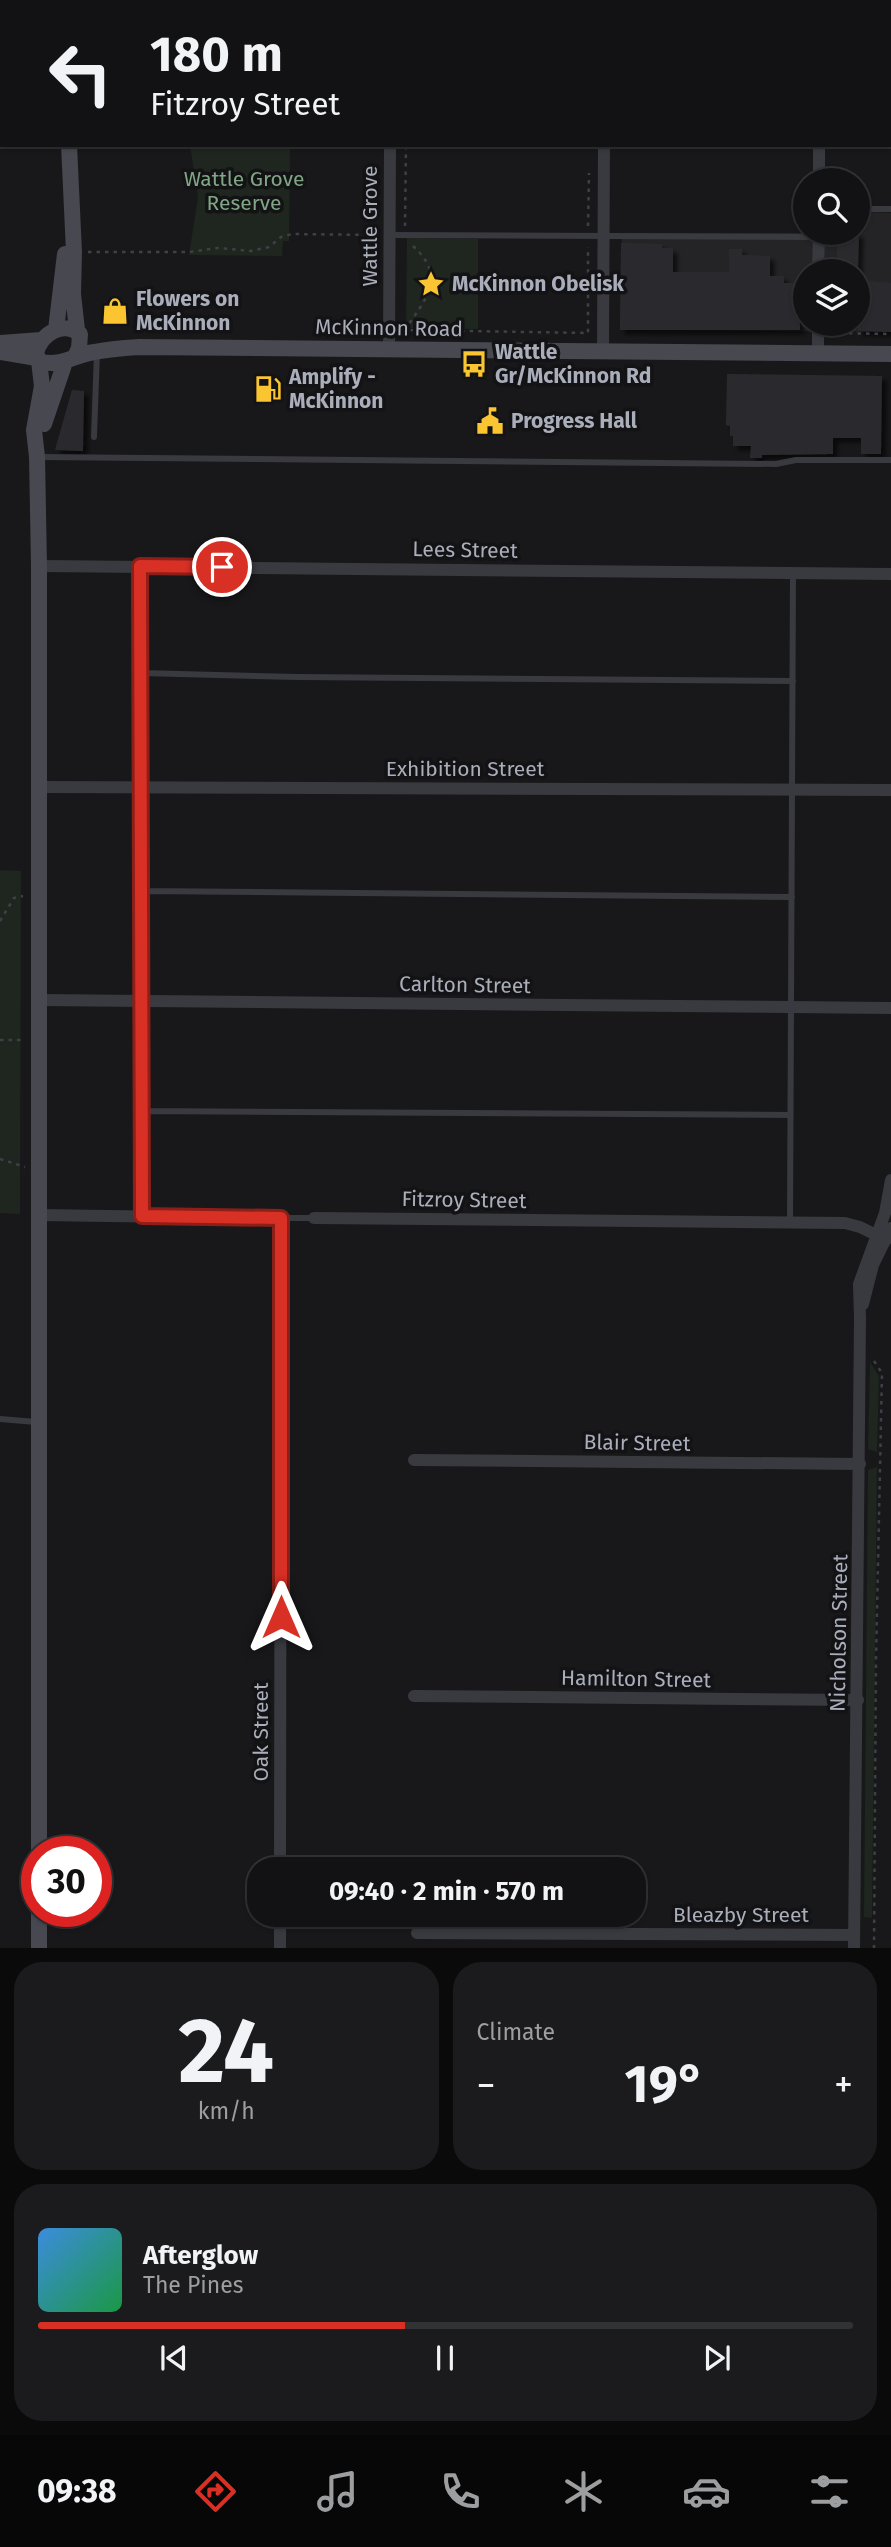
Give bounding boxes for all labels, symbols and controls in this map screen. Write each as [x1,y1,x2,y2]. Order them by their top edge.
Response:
text: 180 m [150,25,283,84]
icon: left [35,28,126,119]
text: Fitzroy Street [150,85,340,123]
park label: Wattle Grove Reserve [184,166,304,216]
street label: Wattle Grove [357,166,383,286]
map controls [793,168,870,336]
button: search [793,168,870,245]
button: layers [793,259,870,336]
place icon: McKinnon Obelisk [416,269,446,299]
place label: McKinnon Obelisk [452,271,624,297]
place label: Flowers on McKinnon [136,286,239,336]
shop icon: Flowers on McKinnon [100,296,130,326]
street label: McKinnon Road [315,314,463,342]
place label: Wattle Gr/McKinnon Rd [495,339,651,389]
bus stop icon: Wattle Gr/McKinnon Rd [459,349,489,379]
place label: Amplify - McKinnon [288,364,383,414]
fuel station icon: Amplify - McKinnon [253,374,283,404]
public building icon: Progress Hall [475,406,505,436]
place label: Progress Hall [511,408,638,434]
street label: Lees Street [412,536,518,564]
pin [192,537,252,597]
icon: arrive [203,548,241,586]
street label: Exhibition Street [386,756,545,782]
street label: Carlton Street [399,971,531,999]
street label: Fitzroy Street [401,1186,527,1214]
street label: Blair Street [583,1429,691,1457]
street label: Nicholson Street [825,1553,853,1712]
position arrow [244,1580,318,1654]
street label: Hamilton Street [561,1665,712,1693]
street label: Oak Street [248,1682,274,1782]
speed limit sign: 30 [21,1836,112,1927]
text: 09:40 · 2 min · 570 m [329,1876,564,1907]
street label: Bleazby Street [673,1902,809,1928]
text: 24 [178,1997,274,2106]
text: Climate [477,2018,555,2046]
text: 19° [625,2053,705,2116]
text: − [477,2062,496,2108]
text: + [834,2062,853,2108]
text: km/h [198,2097,255,2125]
text: Afterglow [143,2240,258,2271]
text: The Pines [143,2271,244,2299]
icon: previous [155,2339,193,2377]
icon: pause [426,2339,464,2377]
icon: next [698,2339,736,2377]
icon: directions [191,2467,240,2516]
icon: music [313,2467,362,2516]
icon: phone [436,2467,485,2516]
icon: climate [559,2467,608,2516]
icon: car [682,2467,731,2516]
icon: filters [805,2467,854,2516]
text: 09:38 [37,2472,117,2510]

